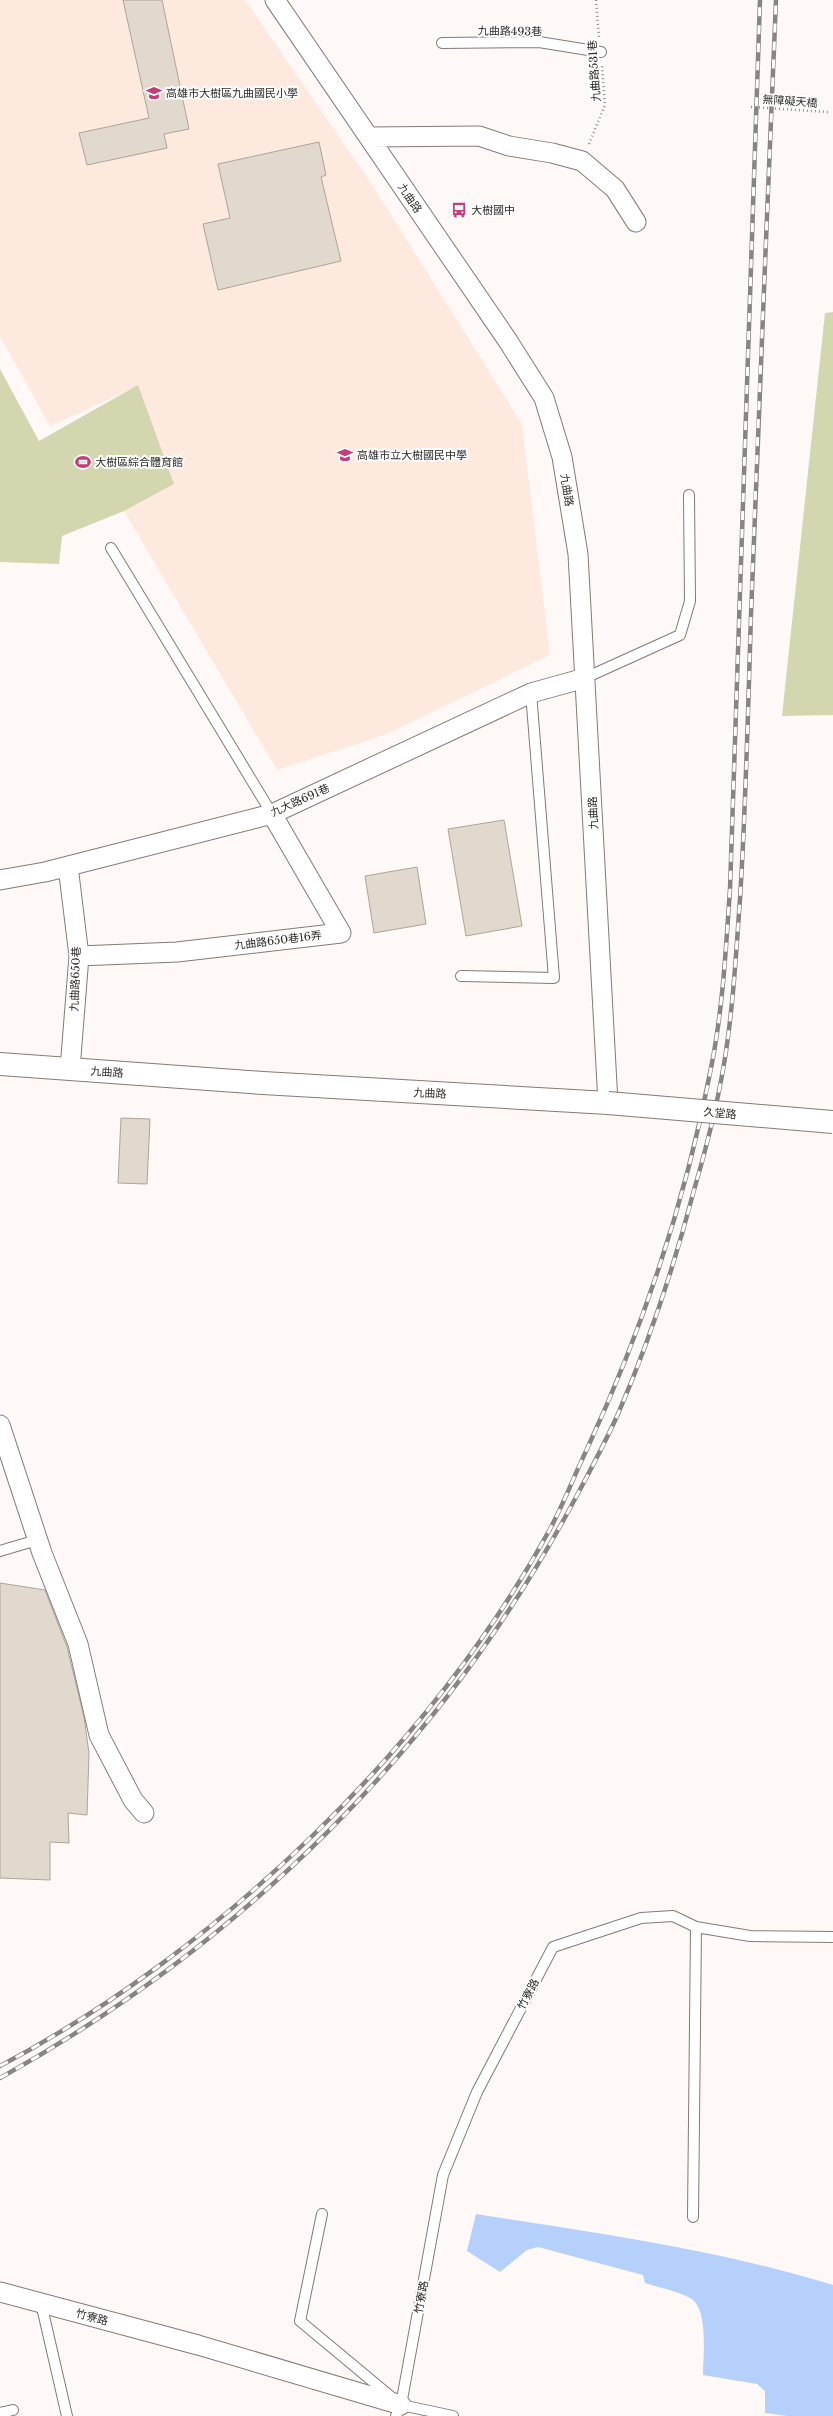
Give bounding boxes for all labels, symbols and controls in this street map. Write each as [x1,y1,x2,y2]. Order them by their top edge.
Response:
street label: 九曲路493巷 [478,23,542,39]
street label: 九曲路531巷 [585,40,603,102]
school or university icon: 高雄市大樹區九曲國民小學 [145,84,163,102]
place label: 高雄市大樹區九曲國民小學 [166,86,298,100]
street label: 無障礙天橋 [762,92,818,110]
street label: 九曲路 [395,180,425,216]
bus stop icon: 大樹國中 [450,201,468,219]
place label: 大樹國中 [471,203,515,217]
school or university icon: 高雄市立大樹國民中學 [336,446,354,464]
place label: 高雄市立大樹國民中學 [357,448,467,462]
sports icon: 大樹區綜合體育館 [74,453,92,471]
place label: 大樹區綜合體育館 [95,455,183,469]
street label: 九曲路 [558,473,576,507]
street label: 九大路691巷 [268,781,332,819]
street label: 九曲路 [585,796,601,830]
street label: 九曲路650巷16弄 [233,928,323,952]
street label: 九曲路650巷 [67,946,83,1012]
street label: 九曲路 [90,1064,124,1080]
street label: 九曲路 [413,1085,447,1101]
street label: 久堂路 [703,1105,737,1121]
street label: 竹寮路 [514,1976,542,2012]
street label: 竹寮路 [411,2280,431,2314]
street label: 竹寮路 [74,2306,110,2328]

